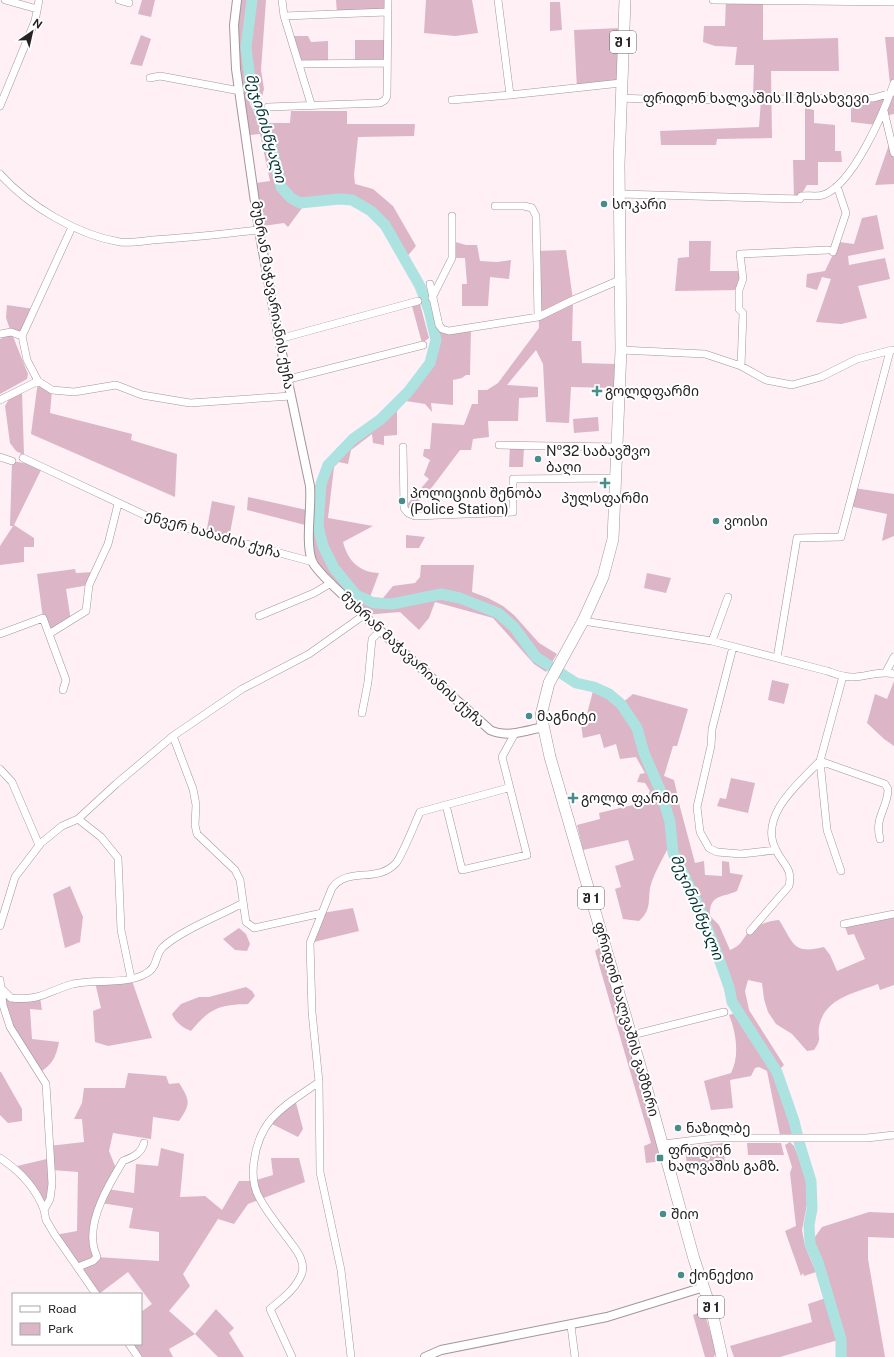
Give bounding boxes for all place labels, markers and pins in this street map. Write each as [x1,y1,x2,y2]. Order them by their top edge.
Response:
place label: სოკარი [612,196,667,213]
marker: სოკარი [599,199,609,209]
place label: გოლდფარმი [605,383,699,400]
marker: გოლდფარმი [592,386,602,396]
place label: №32 საბავშვო ბაღი [546,443,650,476]
marker: №32 საბავშვო ბაღი [533,454,543,464]
marker: პულსფარმი [600,478,610,488]
place label: პოლიციის შენობა (Police Station) [410,485,542,517]
place label: პულსფარმი [561,490,649,507]
marker: პოლიციის შენობა (Police Station) [397,496,407,506]
place label: ვოისი [724,513,768,530]
marker: ვოისი [711,516,721,526]
place label: მაგნიტი [537,708,596,725]
marker: მაგნიტი [524,711,534,721]
place label: გოლდ ფარმი [581,790,678,807]
marker: გოლდ ფარმი [568,793,578,803]
place label: ნაზილბე [686,1120,750,1137]
marker: ნაზილბე [673,1123,683,1133]
place label: ფრიდონ ხალვაშის გამზ. [668,1142,779,1175]
marker: ფრიდონ ხალვაშის გამზ. [655,1153,665,1163]
place label: შიო [671,1206,699,1222]
marker: შიო [658,1209,668,1219]
place label: ქონექთი [689,1267,754,1284]
marker: ქონექთი [676,1270,686,1280]

